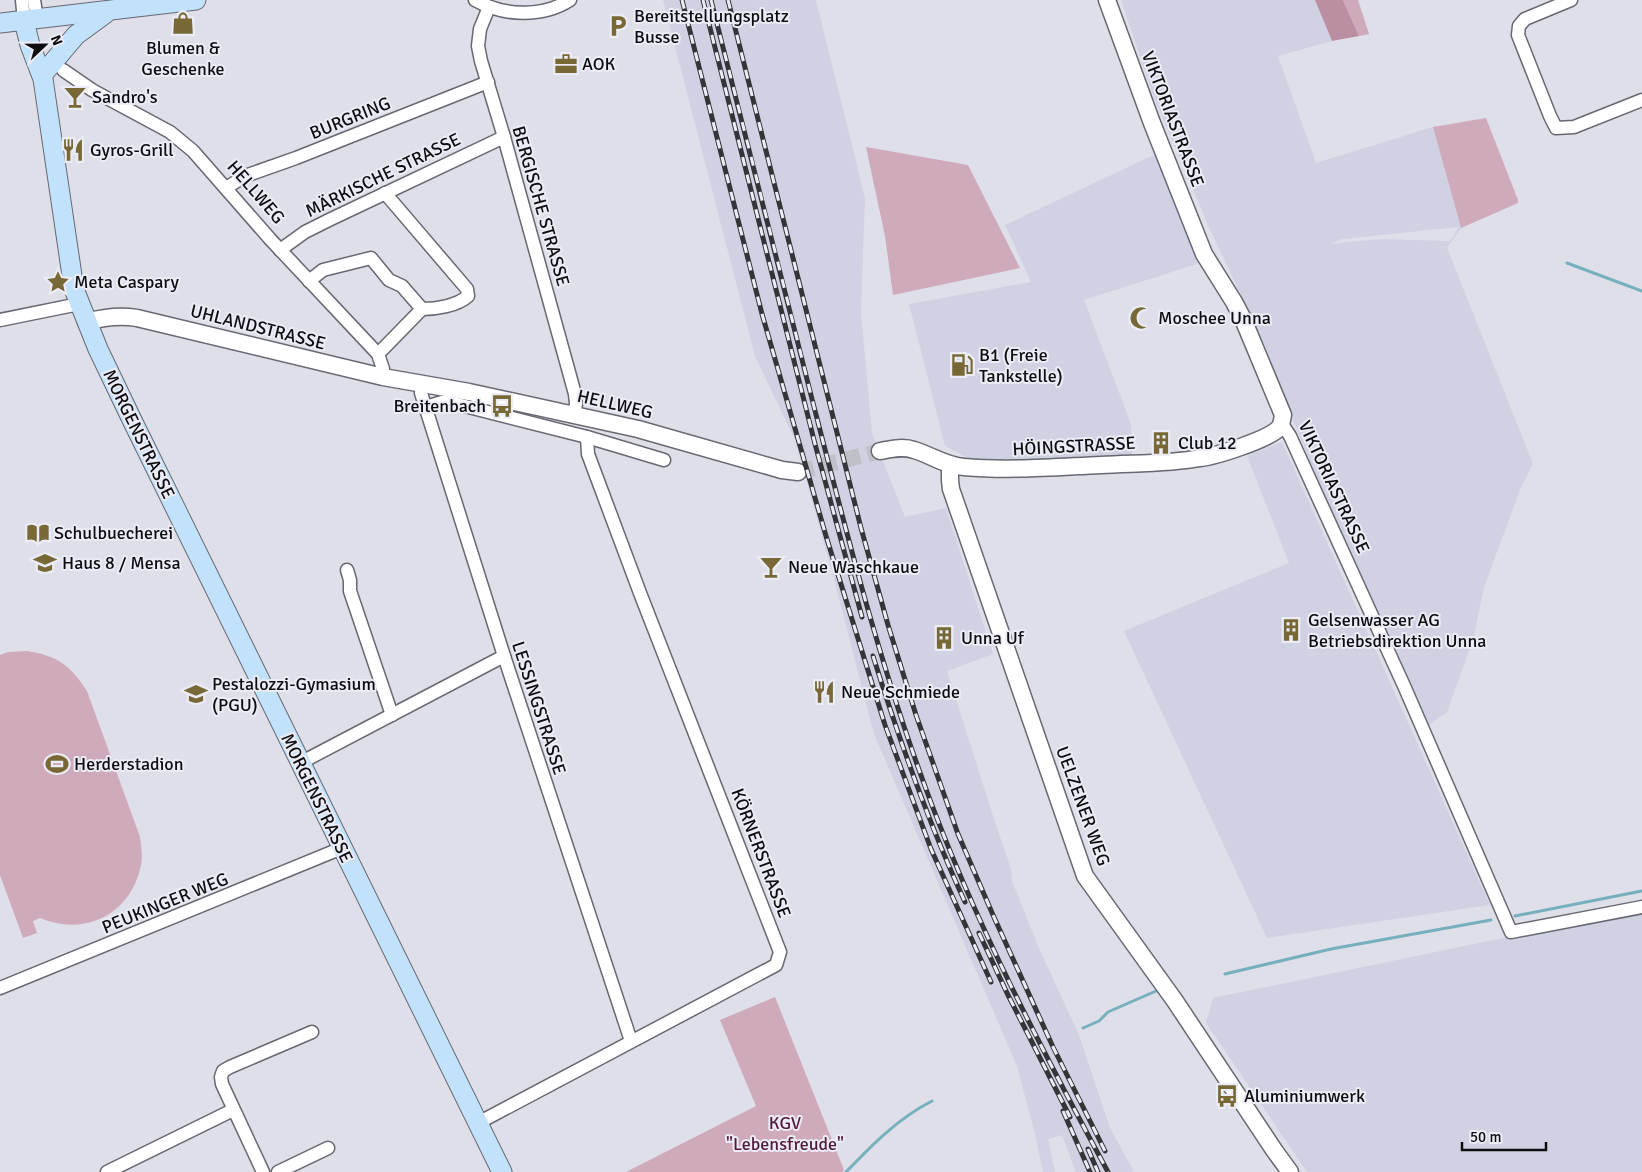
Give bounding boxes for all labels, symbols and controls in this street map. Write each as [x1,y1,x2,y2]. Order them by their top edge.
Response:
place label: Bereitstellungsplatz Busse [634,5,789,48]
shop icon: Blumen & Geschenke [170,10,196,36]
parking icon: Bereitstellungsplatz Busse [605,13,631,39]
north arrow [20,20,70,70]
text: N [47,33,66,48]
place label: Blumen & Geschenke [141,37,225,80]
street label: VIKTORIASTRASSE [1137,48,1209,190]
office icon: AOK [553,51,579,77]
place label: AOK [582,53,616,75]
bar icon: Sandro's [62,84,88,110]
place label: Sandro's [92,86,158,108]
street label: BURGRING [306,92,394,144]
street label: BERGISCHE STRASSE [508,123,574,289]
street label: MÄRKISCHE STRASSE [302,128,464,222]
restaurant icon: Gyros-Grill [60,137,86,163]
place label: Gyros-Grill [90,139,173,161]
street label: HELLWEG [222,156,290,228]
place icon: Meta Caspary [45,269,71,295]
place label: Meta Caspary [74,271,179,293]
street label: UHLANDSTRASSE [188,300,328,354]
mosque icon: Moschee Unna [1128,305,1154,331]
place label: Moschee Unna [1158,307,1271,329]
place label: B1 (Freie Tankstelle) [979,344,1063,387]
fuel station icon: B1 (Freie Tankstelle) [949,352,975,378]
street label: MORGENSTRASSE [98,366,180,502]
street label: HELLWEG [575,385,655,423]
bus stop icon: Breitenbach [489,393,515,419]
place label: Breitenbach [393,395,486,417]
street label: VIKTORIASTRASSE [1294,417,1374,557]
building icon: Club 12 [1148,430,1174,456]
street label: HÖINGSTRASSE [1012,432,1136,460]
place label: Club 12 [1178,432,1237,454]
library icon: Schulbuecherei [25,520,51,546]
place label: Schulbuecherei [54,522,173,544]
school or university icon: Haus 8 / Mensa [32,550,58,576]
place label: Haus 8 / Mensa [62,552,181,574]
bar icon: Neue Waschkaue [758,554,784,580]
place label: Neue Waschkaue [788,556,919,578]
place label: Gelsenwasser AG Betriebsdirektion Unna [1308,609,1486,652]
building icon: Gelsenwasser AG Betriebsdirektion Unna [1278,617,1304,643]
building icon: Unna Uf [931,625,957,651]
place label: Unna Uf [961,627,1025,649]
street label: LESSINGSTRASSE [507,639,571,777]
place label: Pestalozzi-Gymasium (PGU) [212,673,376,716]
restaurant icon: Neue Schmiede [811,679,837,705]
school or university icon: Pestalozzi-Gymasium (PGU) [183,681,209,707]
place label: Neue Schmiede [841,681,960,703]
street label: MORGENSTRASSE [276,730,358,866]
street label: UELZENER WEG [1051,743,1115,869]
sports icon: Herderstadion [44,751,70,777]
place label: Herderstadion [74,753,184,775]
street label: KÖRNERSTRASSE [726,785,796,921]
street label: PEUKINGER WEG [99,868,231,938]
bus stop icon: Aluminiumwerk [1214,1083,1240,1109]
place label: Aluminiumwerk [1244,1085,1365,1107]
park label: KGV "Lebensfreude" [726,1112,844,1155]
scale bar [1462,1120,1546,1152]
text: 50 m [1470,1128,1501,1146]

